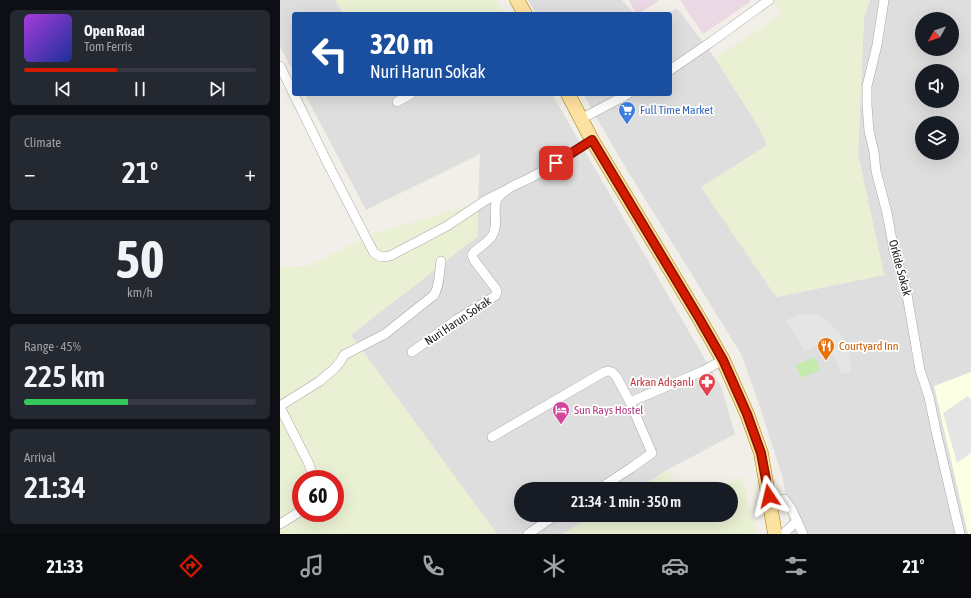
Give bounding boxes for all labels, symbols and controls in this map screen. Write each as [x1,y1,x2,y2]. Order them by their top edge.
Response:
north arrow [915,12,959,56]
map controls [915,12,959,160]
text: Open Road [84,22,145,39]
icon: left [304,28,356,80]
text: 320 m [370,28,433,60]
text: Tom Ferris [84,39,132,54]
text: Nuri Harun Sokak [370,61,486,82]
button: sound [915,64,959,108]
icon: previous [52,78,74,100]
icon: pause [129,78,151,100]
icon: next [206,78,228,100]
supermarket icon: Full Time Market [617,100,637,125]
place label: Full Time Market [640,103,714,117]
button: layers [915,116,959,160]
text: Climate [24,135,61,150]
pin [539,146,573,180]
icon: arrive [545,152,567,174]
text: 21° [122,155,158,189]
text: − [24,160,35,186]
text: + [245,160,256,186]
text: 50 [116,229,164,289]
street label: Orkide Sokak [886,238,914,298]
text: km/h [127,285,153,300]
street label: Nuri Harun Sokak [422,293,494,348]
restaurant icon: Courtyard Inn [816,336,836,361]
text: Range · 45% [24,339,81,354]
place label: Courtyard Inn [839,339,899,353]
text: 225 km [24,359,105,393]
pharmacy icon: Arkan Adışanlı [697,372,717,397]
place label: Arkan Adışanlı [630,375,694,389]
hotel icon: Sun Rays Hostel [551,400,571,425]
place label: Sun Rays Hostel [574,403,644,417]
text: Arrival [24,450,56,465]
text: 21:34 [24,470,86,504]
speed limit sign: 60 [292,470,344,522]
position arrow [748,475,790,517]
text: 21:34 · 1 min · 350 m [571,493,681,510]
icon: directions [177,552,205,580]
icon: music [298,552,326,580]
icon: phone [419,552,447,580]
icon: climate [540,552,568,580]
icon: car [661,552,689,580]
icon: filters [782,552,810,580]
text: 21:33 [47,556,84,577]
text: 21° [903,556,924,577]

